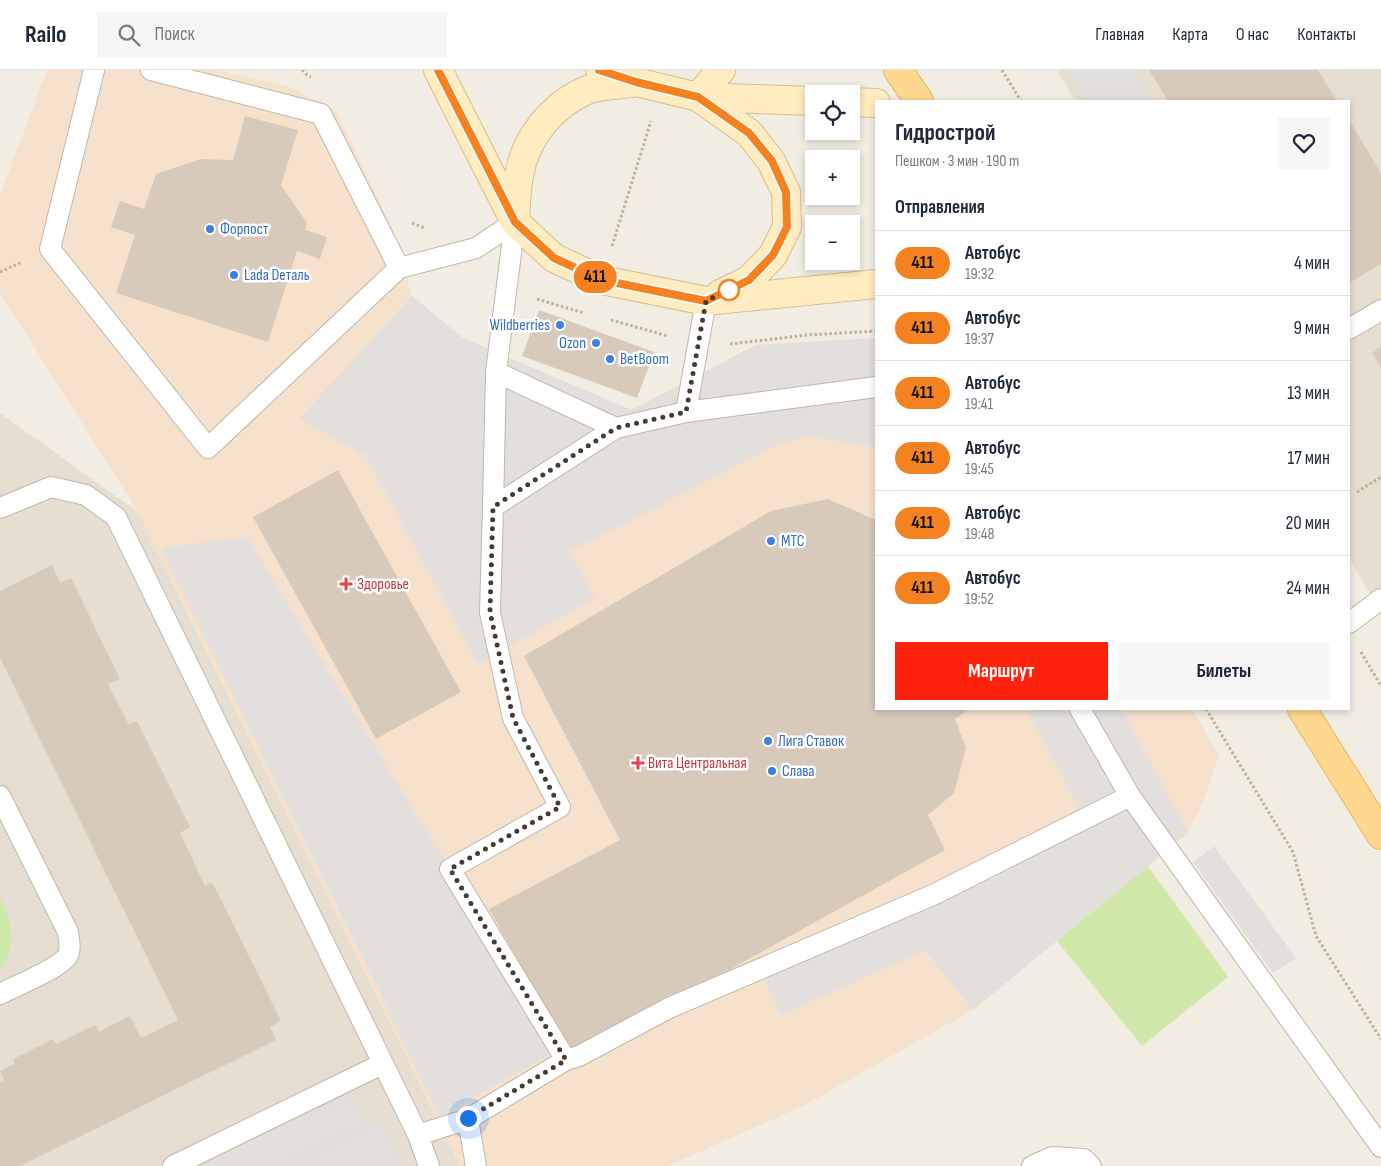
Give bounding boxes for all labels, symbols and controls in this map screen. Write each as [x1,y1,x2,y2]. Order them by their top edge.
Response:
search box [97,12,447,57]
text: Railo [25,20,67,49]
icon: search [115,21,143,49]
text: Поиск [155,23,195,46]
text: Главная [1095,24,1144,45]
text: Карта [1172,24,1208,45]
text: О нас [1236,24,1269,45]
text: Контакты [1297,24,1356,45]
map controls [805,85,860,270]
button: locate [805,85,860,140]
button: heart [1278,117,1330,169]
text: Гидрострой [895,118,995,147]
button: + [805,150,860,205]
text: Пешком · 3 мин · 190 m [895,152,1019,171]
text: Отправления [895,196,985,219]
button: − [805,215,860,270]
place label: Форпост [220,220,269,239]
marker: Форпост [204,223,216,235]
text: Автобус [965,242,1021,265]
text: 411 [911,252,934,273]
text: 4 мин [1294,252,1330,275]
line badge: 411 [566,261,624,293]
text: 19:32 [965,265,994,284]
place label: Lada Dеталь [244,266,310,285]
text: 411 [584,266,606,287]
marker: Lada Dеталь [228,269,240,281]
unlabelled marker [718,279,740,301]
text: Автобус [965,307,1021,330]
place label: Wildberries [490,316,550,335]
text: 411 [911,317,934,338]
text: 9 мин [1293,317,1330,340]
marker: Wildberries [554,319,566,331]
text: 19:37 [965,330,994,349]
place label: Ozon [559,334,586,353]
marker: Ozon [590,337,602,349]
place label: BetBoom [620,350,669,369]
marker: BetBoom [604,353,616,365]
text: Автобус [965,372,1021,395]
text: 411 [911,382,934,403]
text: 13 мин [1287,382,1330,405]
text: 19:41 [965,395,993,414]
text: Автобус [965,437,1021,460]
text: 411 [911,447,934,468]
text: 17 мин [1288,447,1330,470]
text: 19:45 [965,460,994,479]
text: Автобус [965,502,1021,525]
text: 411 [911,512,934,533]
text: 20 мин [1286,512,1330,535]
text: 19:48 [965,525,994,544]
place label: МТС [781,532,805,551]
marker: МТС [765,535,777,547]
text: Автобус [965,567,1021,590]
place label: Здоровье [357,575,409,594]
marker: Здоровье [339,577,353,591]
text: 411 [911,577,934,598]
text: 24 мин [1286,577,1330,600]
text: 19:52 [965,590,994,609]
button: Маршрут [895,642,1108,700]
button: Билеты [1118,642,1330,700]
place label: Лига Ставок [778,732,845,751]
marker: Лига Ставок [762,735,774,747]
place label: Вита Центральная [648,754,747,773]
marker: Вита Центральная [632,757,644,769]
place label: Слава [782,762,815,781]
marker: Слава [766,765,778,777]
your location [456,1106,481,1131]

